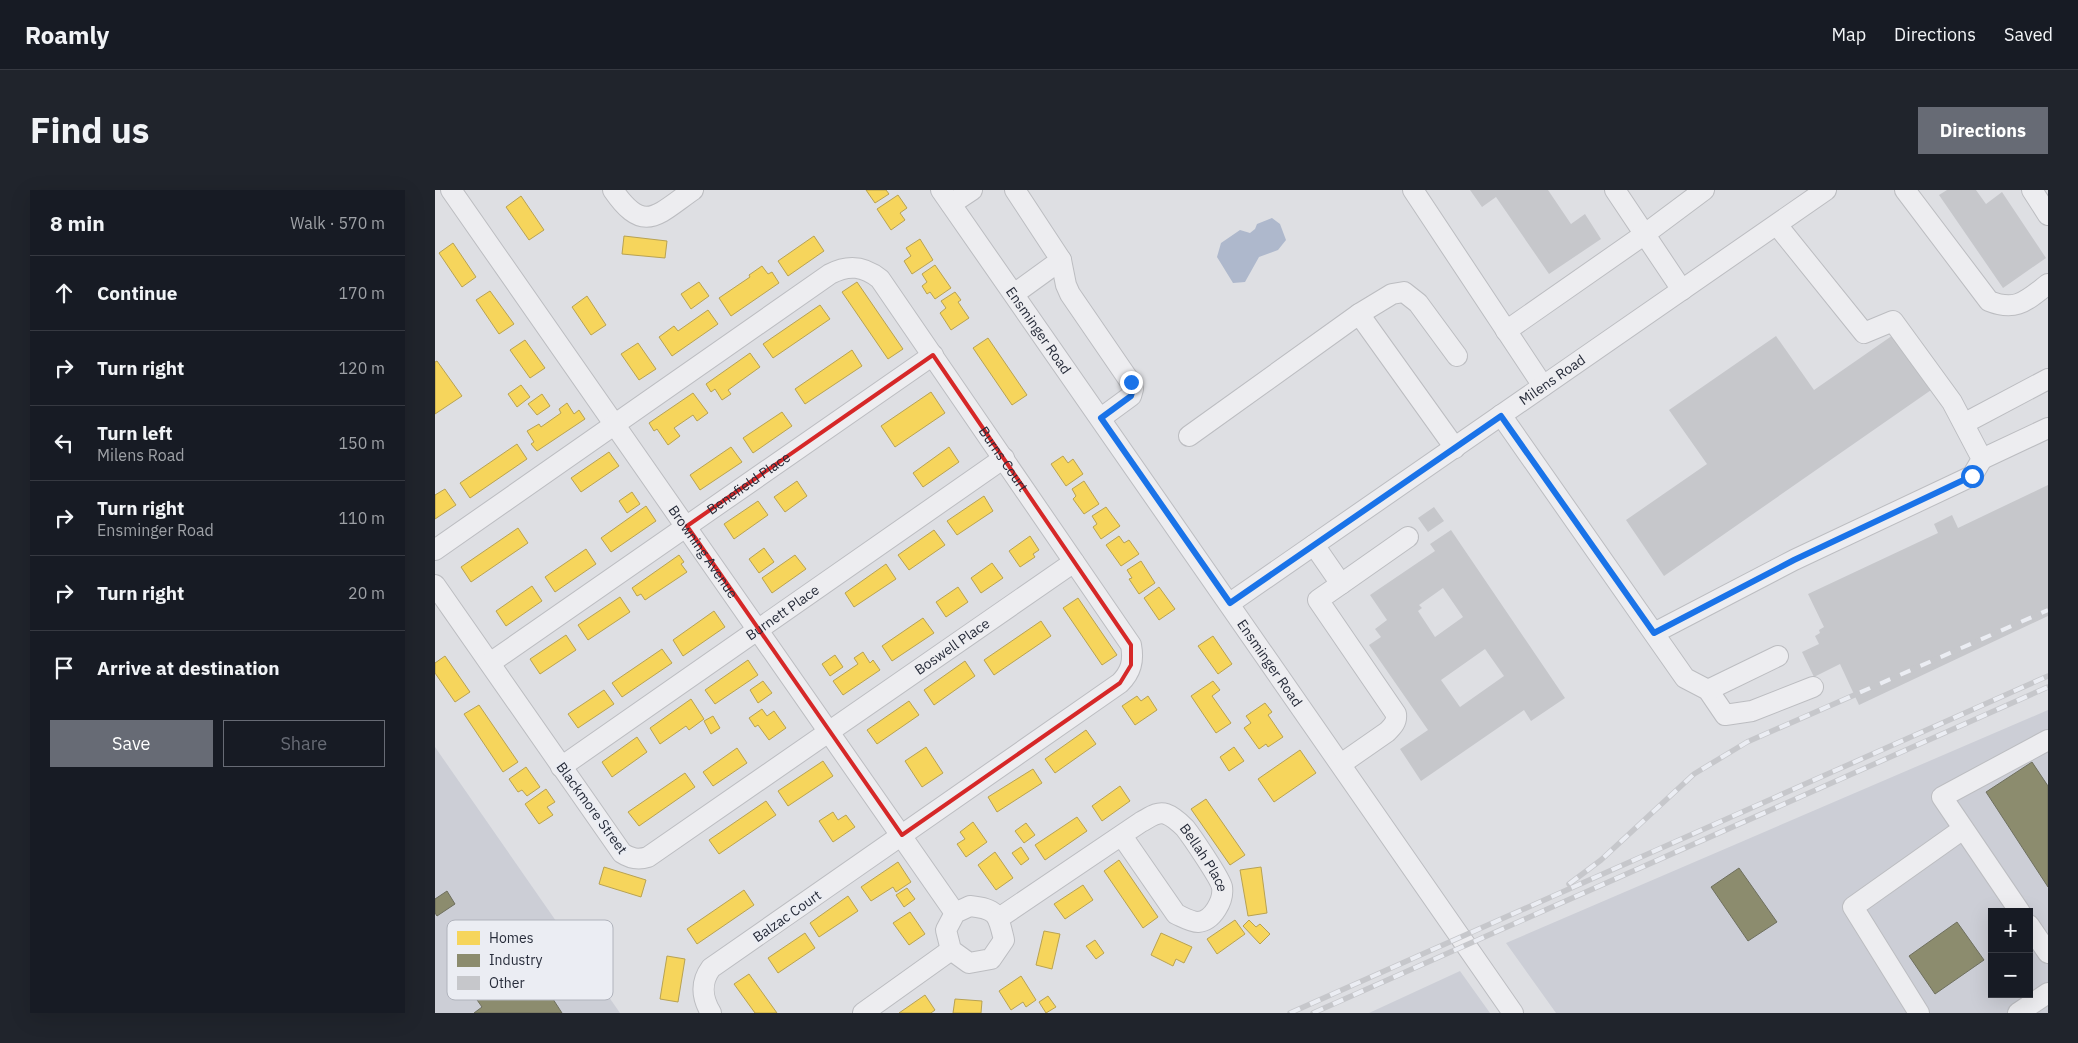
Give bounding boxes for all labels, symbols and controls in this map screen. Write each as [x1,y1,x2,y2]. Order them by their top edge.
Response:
text: Roamly [25,19,109,51]
text: Map [1831,23,1866,46]
text: Directions [1894,23,1976,46]
text: Saved [2004,23,2053,46]
text: Find us [30,107,149,153]
button: Directions [1918,107,2048,154]
text: 8 min [50,209,105,237]
text: Walk · 570 m [290,213,385,233]
icon: ahead [50,279,78,307]
text: Continue [97,281,177,305]
text: 170 m [338,283,385,303]
street label: Ensminger Road [1002,283,1075,378]
street label: Milens Road [1516,350,1589,409]
icon: right [50,354,78,382]
text: Turn right [97,356,184,380]
text: 120 m [338,358,385,378]
route end [1120,371,1143,394]
text: Turn left [97,421,173,445]
street label: Burns Court [975,423,1032,495]
icon: left [50,429,78,457]
text: 150 m [338,433,385,453]
text: Milens Road [97,445,185,465]
street label: Benefield Place [703,448,794,518]
route start [1961,465,1984,488]
text: Turn right [97,496,184,520]
street label: Browning Avenue [664,502,742,602]
icon: right [50,504,78,532]
text: 110 m [338,508,385,528]
text: Ensminger Road [97,520,214,540]
icon: right [50,579,78,607]
text: Turn right [97,581,184,605]
street label: Burnett Place [742,581,823,644]
text: 20 m [348,583,385,603]
street label: Boswell Place [911,614,993,679]
street label: Ensminger Road [1233,616,1306,710]
icon: arrive [50,654,78,682]
text: Arrive at destination [97,656,280,680]
button: Save [50,720,213,767]
button: Share [223,720,385,767]
street label: Blackmore Street [553,758,631,858]
street label: Bellah Place [1176,820,1232,893]
street label: Balzac Court [749,886,825,946]
map controls [1988,908,2033,998]
button: + [1988,908,2033,953]
legend [447,920,613,1000]
text: Homes [489,929,534,947]
text: Industry [489,951,543,969]
button: − [1988,953,2033,998]
text: Other [489,974,525,992]

